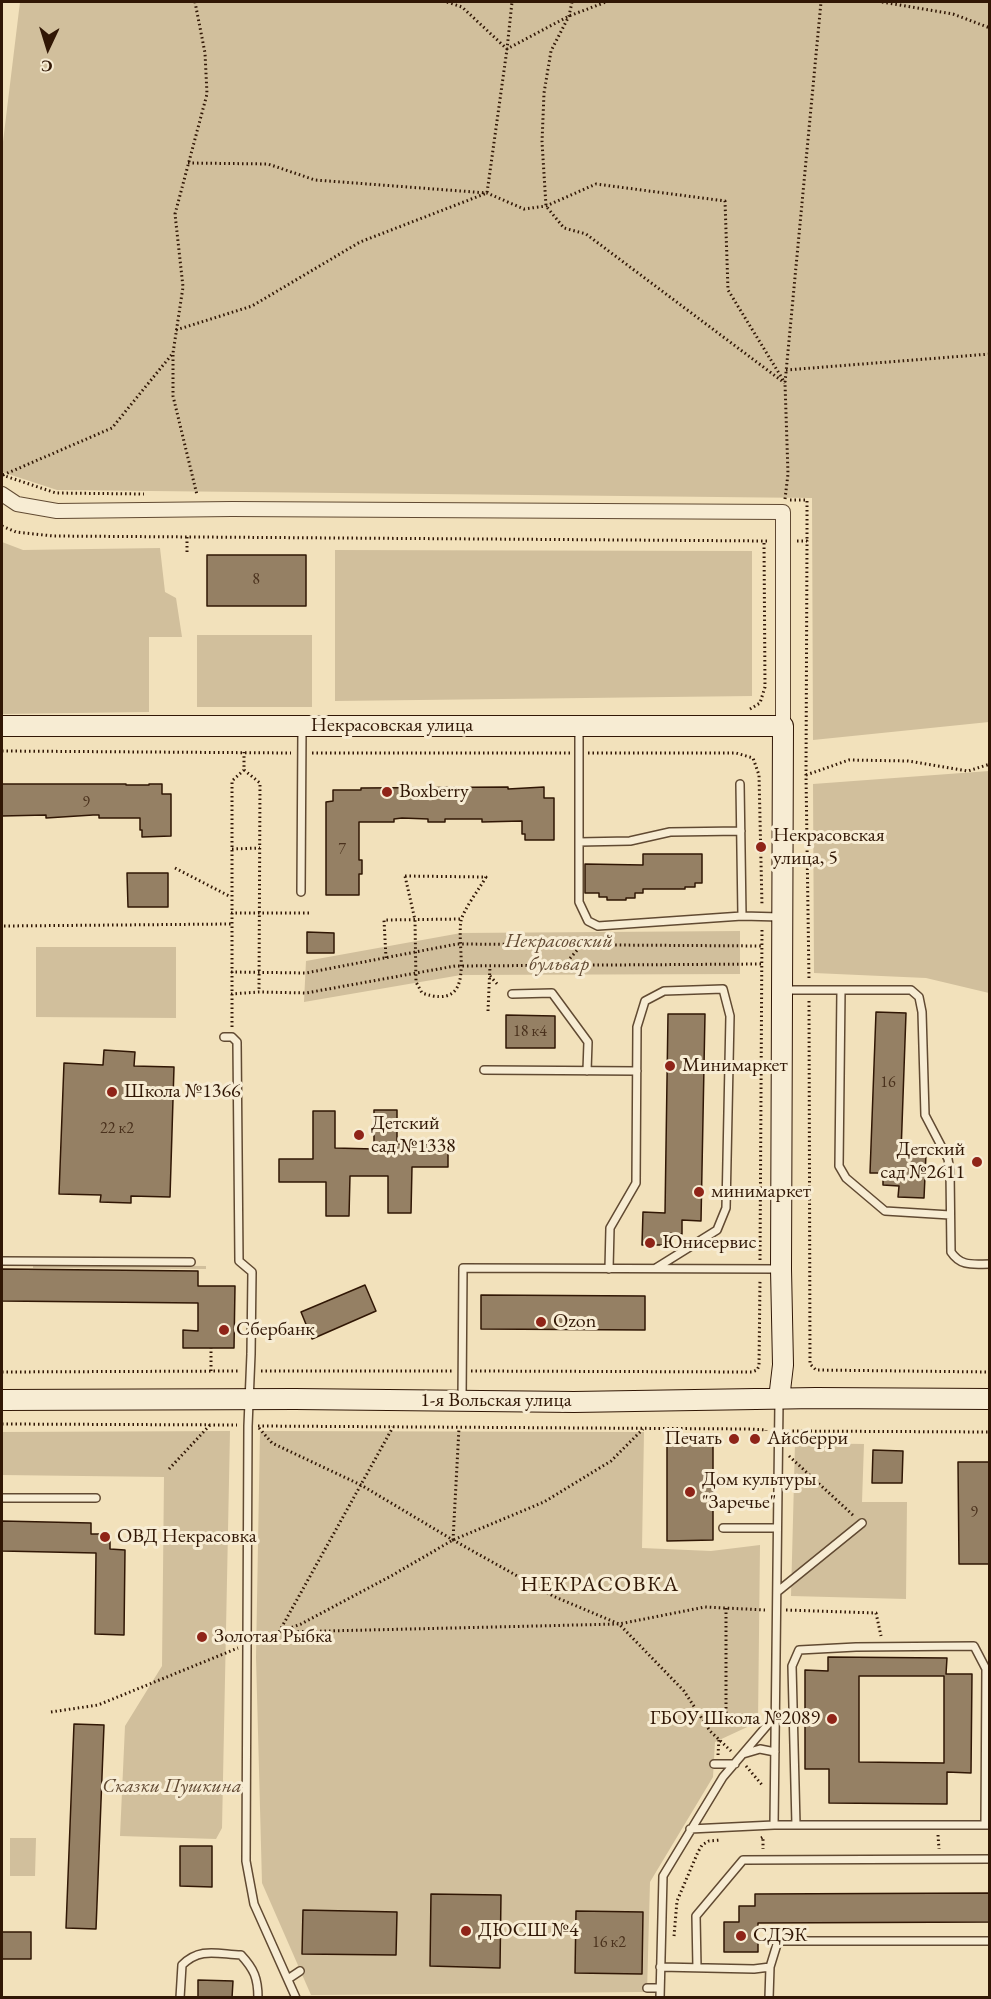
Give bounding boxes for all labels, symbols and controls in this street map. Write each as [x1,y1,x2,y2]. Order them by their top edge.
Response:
north arrow [18,18,78,78]
text: С [40,56,53,77]
house number: 8 [252,570,260,590]
street label: Некрасовская улица [311,714,473,738]
place label: Boxberry [399,780,469,804]
marker: Boxberry [380,785,394,799]
house number: 9 [82,793,90,813]
place label: Некрасовская улица, 5 [773,824,885,871]
house number: 7 [338,840,346,860]
marker: Некрасовская улица, 5 [754,840,768,854]
park label: Некрасовский бульвар [505,930,613,977]
house number: 18 к4 [513,1022,547,1042]
place label: Минимаркет [682,1054,788,1078]
marker: Минимаркет [663,1059,677,1073]
house number: 16 [880,1073,896,1093]
place label: Школа №1366 [124,1080,241,1104]
marker: Школа №1366 [105,1085,119,1099]
place label: Детский сад №1338 [371,1112,456,1159]
house number: 22 к2 [100,1119,134,1139]
marker: Детский сад №1338 [352,1128,366,1142]
place label: Детский сад №2611 [880,1138,965,1185]
marker: Детский сад №2611 [970,1155,984,1169]
place label: минимаркет [711,1180,811,1204]
marker: минимаркет [692,1185,706,1199]
place label: Юнисервис [662,1231,757,1255]
marker: Юнисервис [643,1236,657,1250]
place label: Ozon [553,1310,596,1334]
marker: Ozon [534,1315,548,1329]
place label: Сбербанк [236,1318,315,1342]
marker: Сбербанк [217,1323,231,1337]
street label: 1-я Вольская улица [420,1389,572,1413]
place label: Печать [664,1427,722,1451]
place label: Айсберри [767,1427,848,1451]
marker: Печать [727,1432,741,1446]
marker: Айсберри [748,1432,762,1446]
place label: Дом культуры "Заречье" [702,1468,816,1515]
marker: Дом культуры "Заречье" [683,1485,697,1499]
house number: 9 [970,1503,978,1523]
place label: ОВД Некрасовка [117,1525,257,1549]
marker: ОВД Некрасовка [98,1530,112,1544]
district label: НЕКРАСОВКА [520,1572,680,1598]
place label: Золотая Рыбка [214,1625,332,1649]
marker: Золотая Рыбка [195,1630,209,1644]
place label: ГБОУ Школа №2089 [650,1707,820,1731]
marker: ГБОУ Школа №2089 [825,1712,839,1726]
park label: Сказки Пушкина [102,1775,242,1799]
place label: ДЮСШ №4 [478,1919,578,1943]
marker: ДЮСШ №4 [459,1924,473,1938]
place label: СДЭК [753,1924,808,1948]
marker: СДЭК [734,1929,748,1943]
house number: 16 к2 [592,1933,626,1953]

